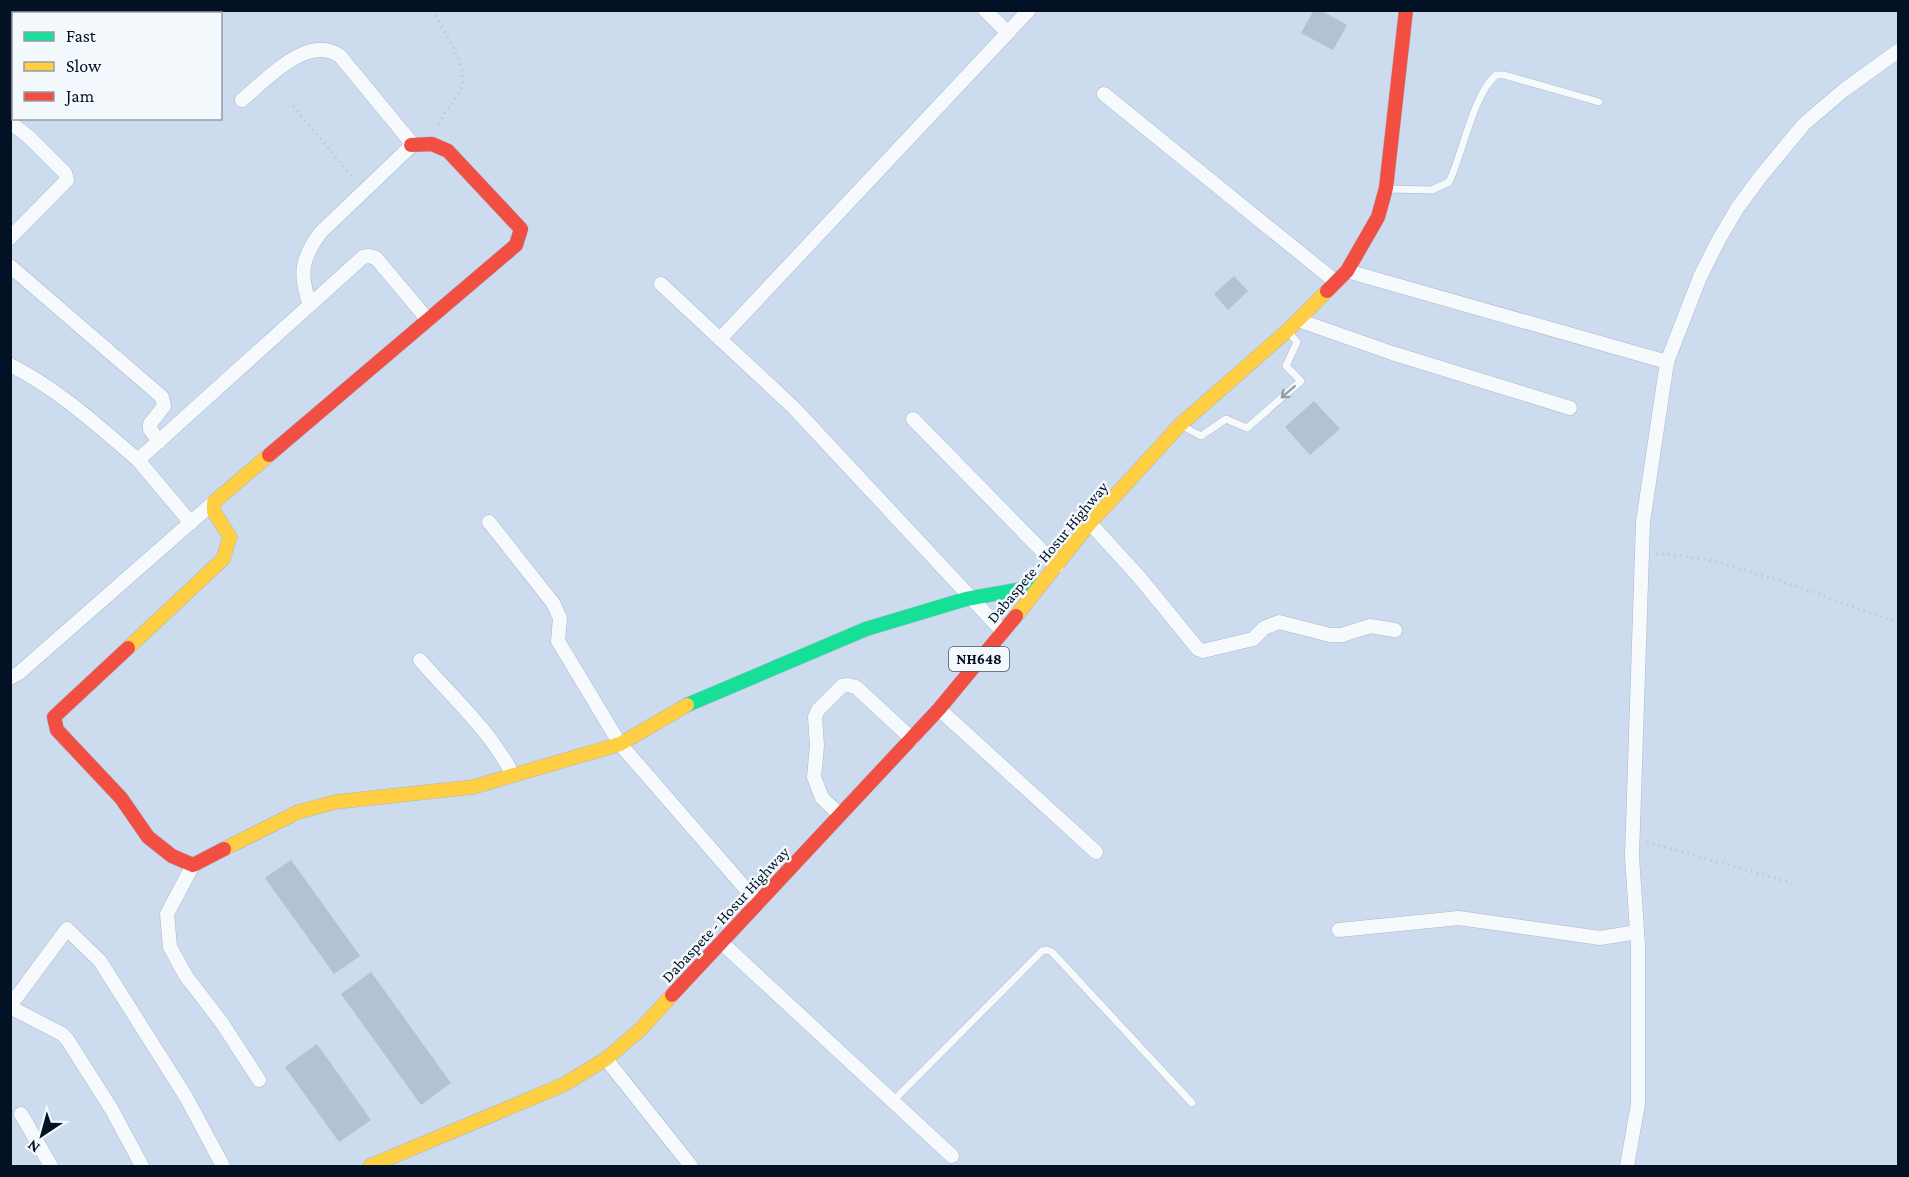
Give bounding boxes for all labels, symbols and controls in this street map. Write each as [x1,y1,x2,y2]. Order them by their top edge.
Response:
legend [12,12,222,120]
text: Fast [66,26,97,46]
text: Slow [66,56,102,76]
text: Jam [64,86,95,106]
one-way arrow [1281,385,1296,399]
street label: Dabaspete - Hosur Highway [983,478,1112,627]
road number: NH648 [949,647,1009,671]
street label: Dabaspete - Hosur Highway [658,843,794,986]
north arrow [12,1105,72,1165]
text: N [24,1137,43,1157]

